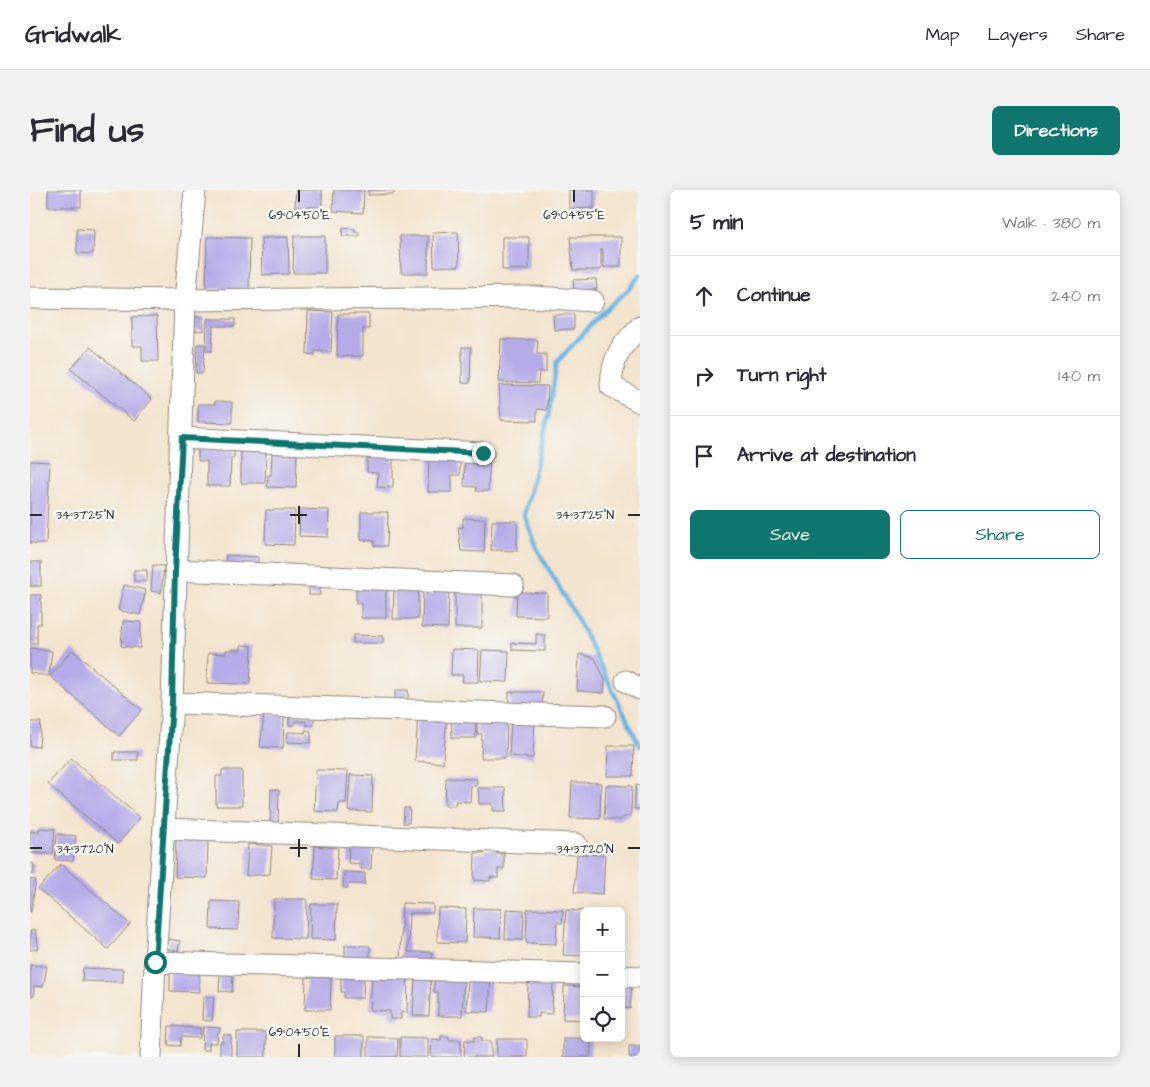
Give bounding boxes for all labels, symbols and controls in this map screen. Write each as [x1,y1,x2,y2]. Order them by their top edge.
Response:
text: Gridwalk [25,18,121,52]
text: Map [925,22,959,47]
text: Layers [987,22,1048,47]
text: Share [1076,22,1125,47]
text: Find us [30,106,144,155]
button: Directions [992,106,1120,155]
text: 69°04'50"E [269,207,329,224]
text: 69°04'55"E [543,207,605,224]
text: 5 min [690,208,743,237]
text: Walk · 380 m [1002,212,1100,234]
icon: ahead [690,282,718,310]
text: Continue [737,282,811,309]
text: 240 m [1051,285,1100,307]
icon: right [690,362,718,390]
text: Turn right [737,362,826,389]
text: 140 m [1058,365,1100,387]
route end [472,442,495,465]
icon: arrive [690,442,718,470]
text: Arrive at destination [737,442,916,469]
text: 34°37'25"N [56,507,115,524]
text: 34°37'25"N [556,507,615,524]
button: Save [690,510,890,559]
button: Share [900,510,1100,559]
text: 34°37'20"N [56,841,114,858]
text: 34°37'20"N [556,841,614,858]
map controls [580,907,625,1042]
button: + [580,907,625,952]
route start [144,951,167,974]
button: − [580,952,625,997]
button: locate [580,997,625,1042]
text: 69°04'50"E [269,1024,329,1041]

